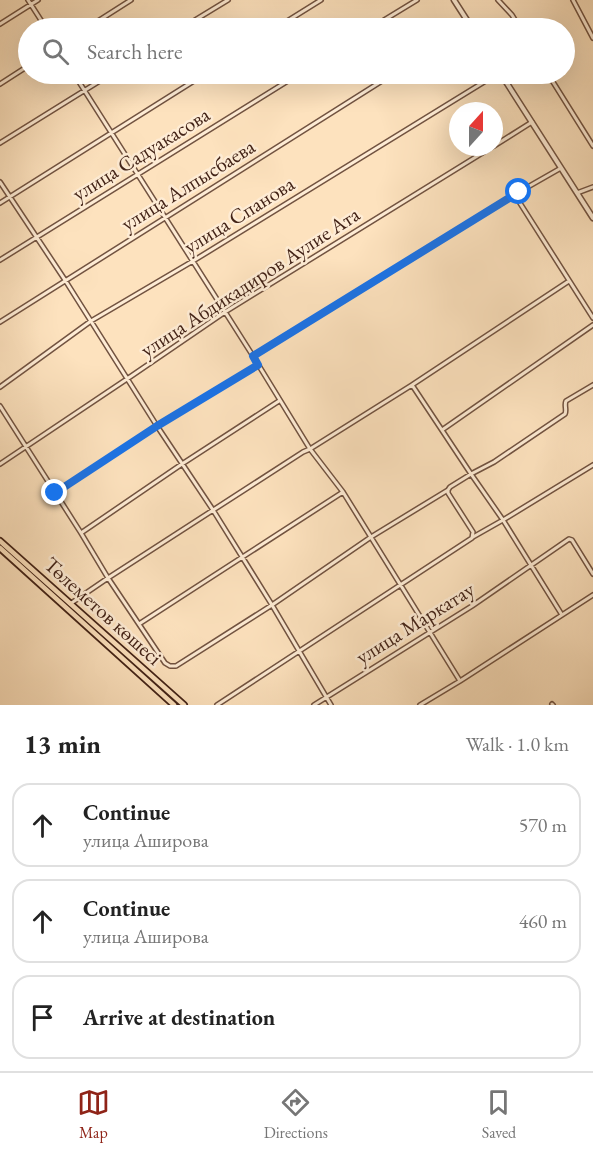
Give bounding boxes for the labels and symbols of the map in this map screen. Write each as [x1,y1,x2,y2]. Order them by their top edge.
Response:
street label: улица Садуакасова [67,100,215,207]
north arrow [449,102,503,156]
street label: улица Алпысбаева [116,132,260,237]
street label: улица Спанова [178,169,300,259]
route start [505,178,531,204]
street label: улица Абдикадиров Аулие Ата [135,200,365,363]
route end [41,479,67,505]
street label: Төлеметов көшесі [39,551,168,671]
street label: улица Маркатау [350,575,480,670]

